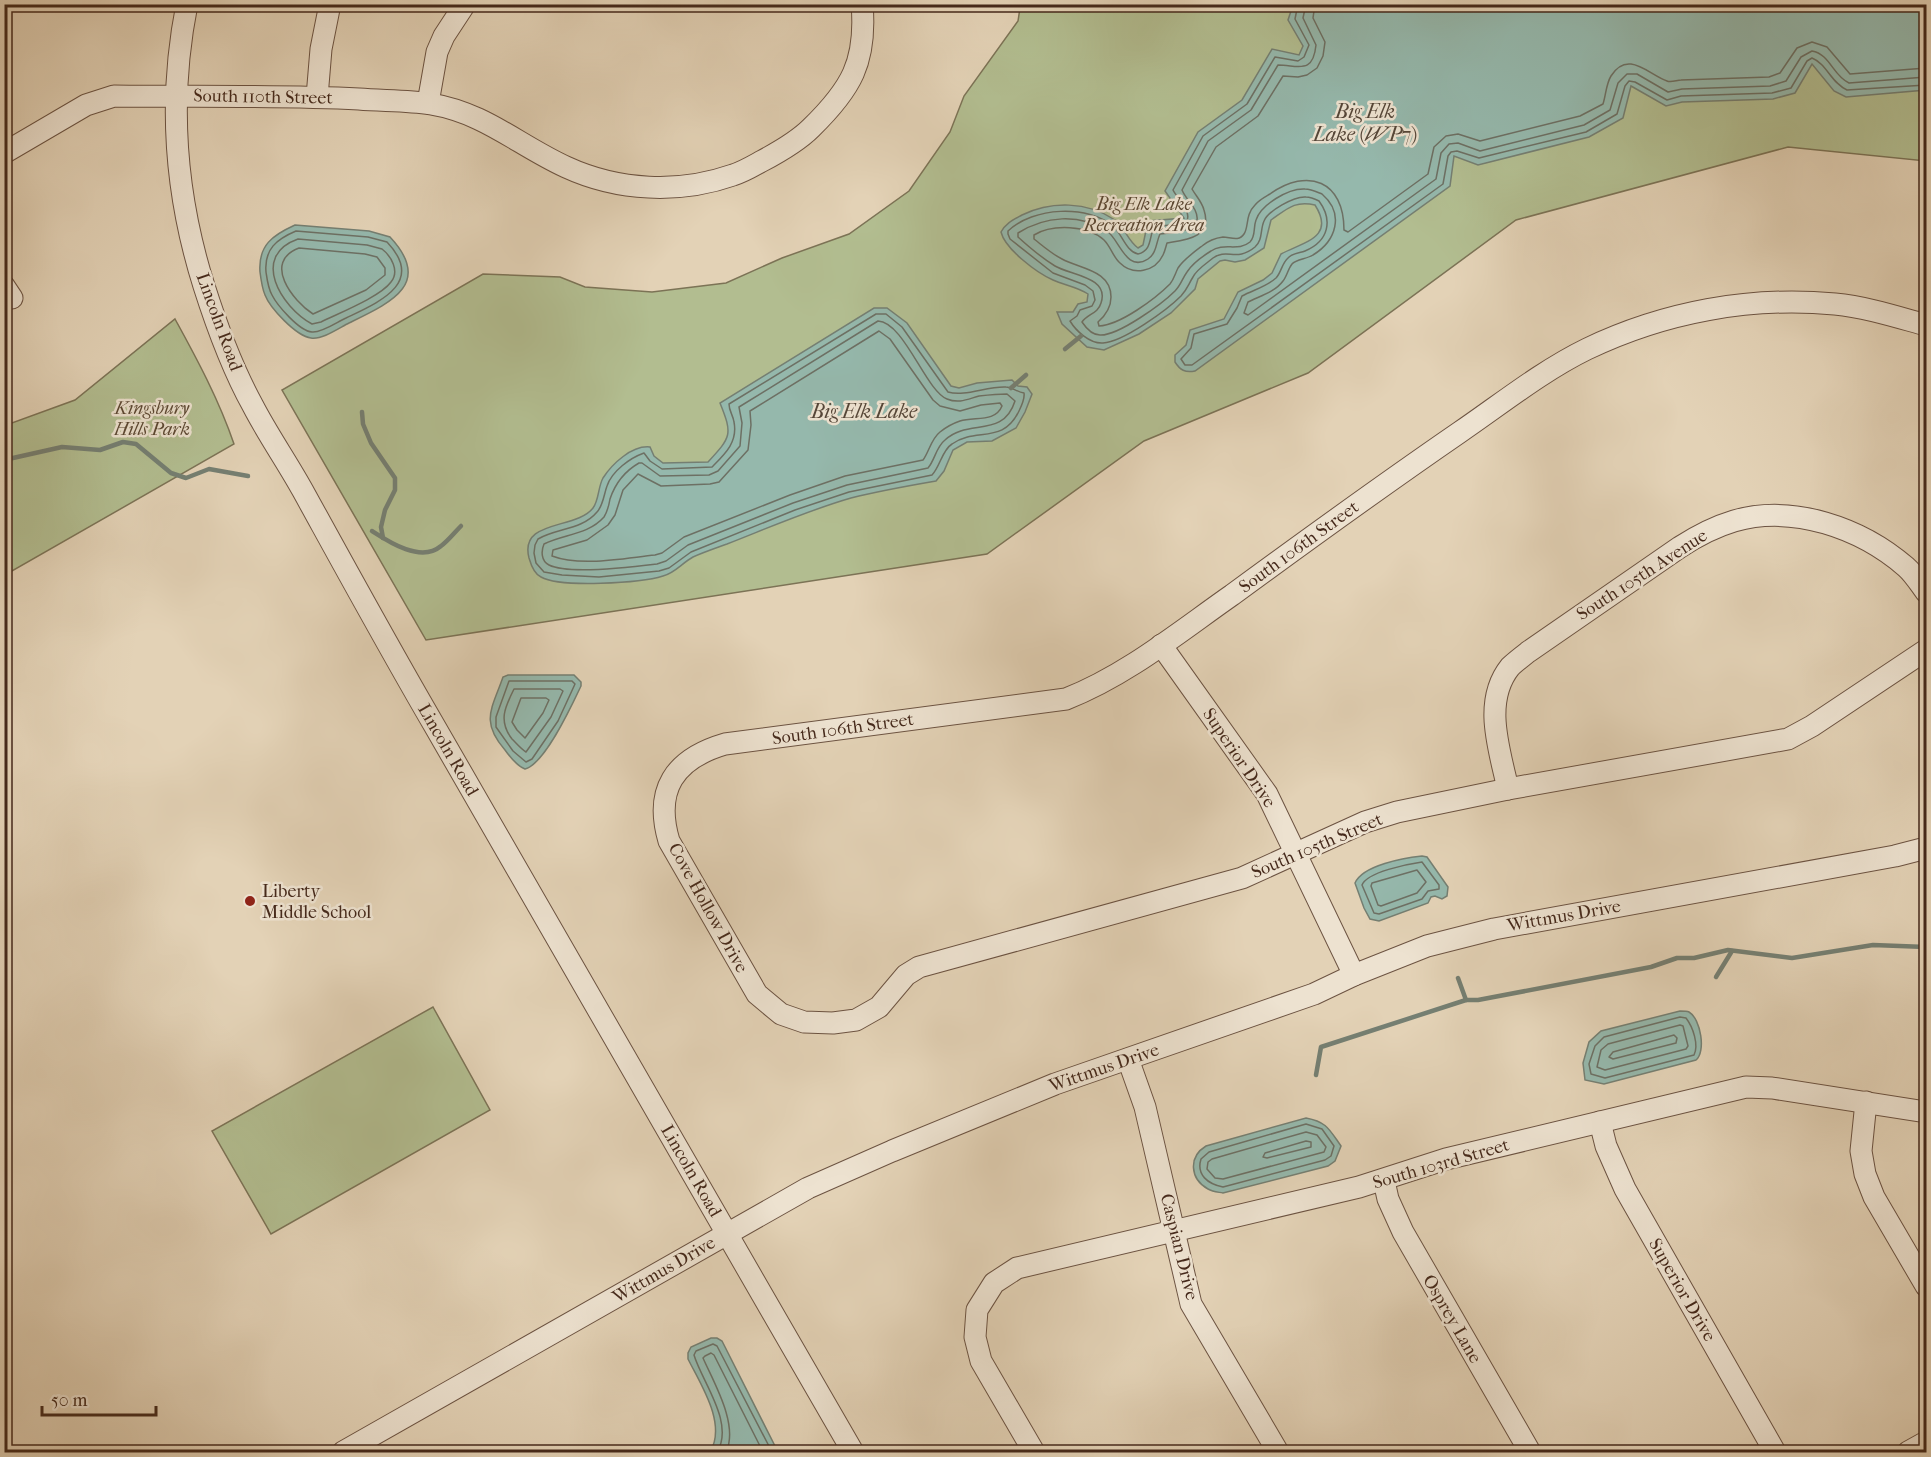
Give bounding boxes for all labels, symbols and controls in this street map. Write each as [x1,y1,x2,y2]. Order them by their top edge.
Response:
street label: South 110th Street [193,85,333,109]
water label: Big Elk Lake (WP7) [1311,100,1417,146]
park label: Big Elk Lake Recreation Area [1083,194,1205,236]
street label: Lincoln Road [192,270,247,374]
park label: Kingsbury Hills Park [113,398,190,440]
water label: Big Elk Lake [810,400,918,423]
street label: South 106th Street [1235,496,1363,597]
street label: South 105th Avenue [1573,525,1711,625]
street label: Lincoln Road [413,700,483,800]
street label: Superior Drive [1198,704,1280,812]
street label: South 106th Street [771,709,916,749]
street label: South 105th Street [1248,809,1386,883]
street label: Cove Hollow Drive [664,839,752,977]
place label: Liberty Middle School [262,881,371,923]
marker: Liberty Middle School [243,894,257,908]
street label: Wittmus Drive [1505,896,1623,937]
street label: Wittmus Drive [1045,1039,1162,1097]
street label: Lincoln Road [656,1121,726,1221]
street label: South 103rd Street [1370,1134,1512,1194]
street label: Caspian Drive [1156,1192,1202,1302]
street label: Wittmus Drive [608,1232,719,1308]
street label: Superior Drive [1644,1235,1720,1345]
street label: Osprey Lane [1418,1271,1486,1367]
scale bar [42,1379,156,1417]
text: 50 m [51,1390,88,1411]

